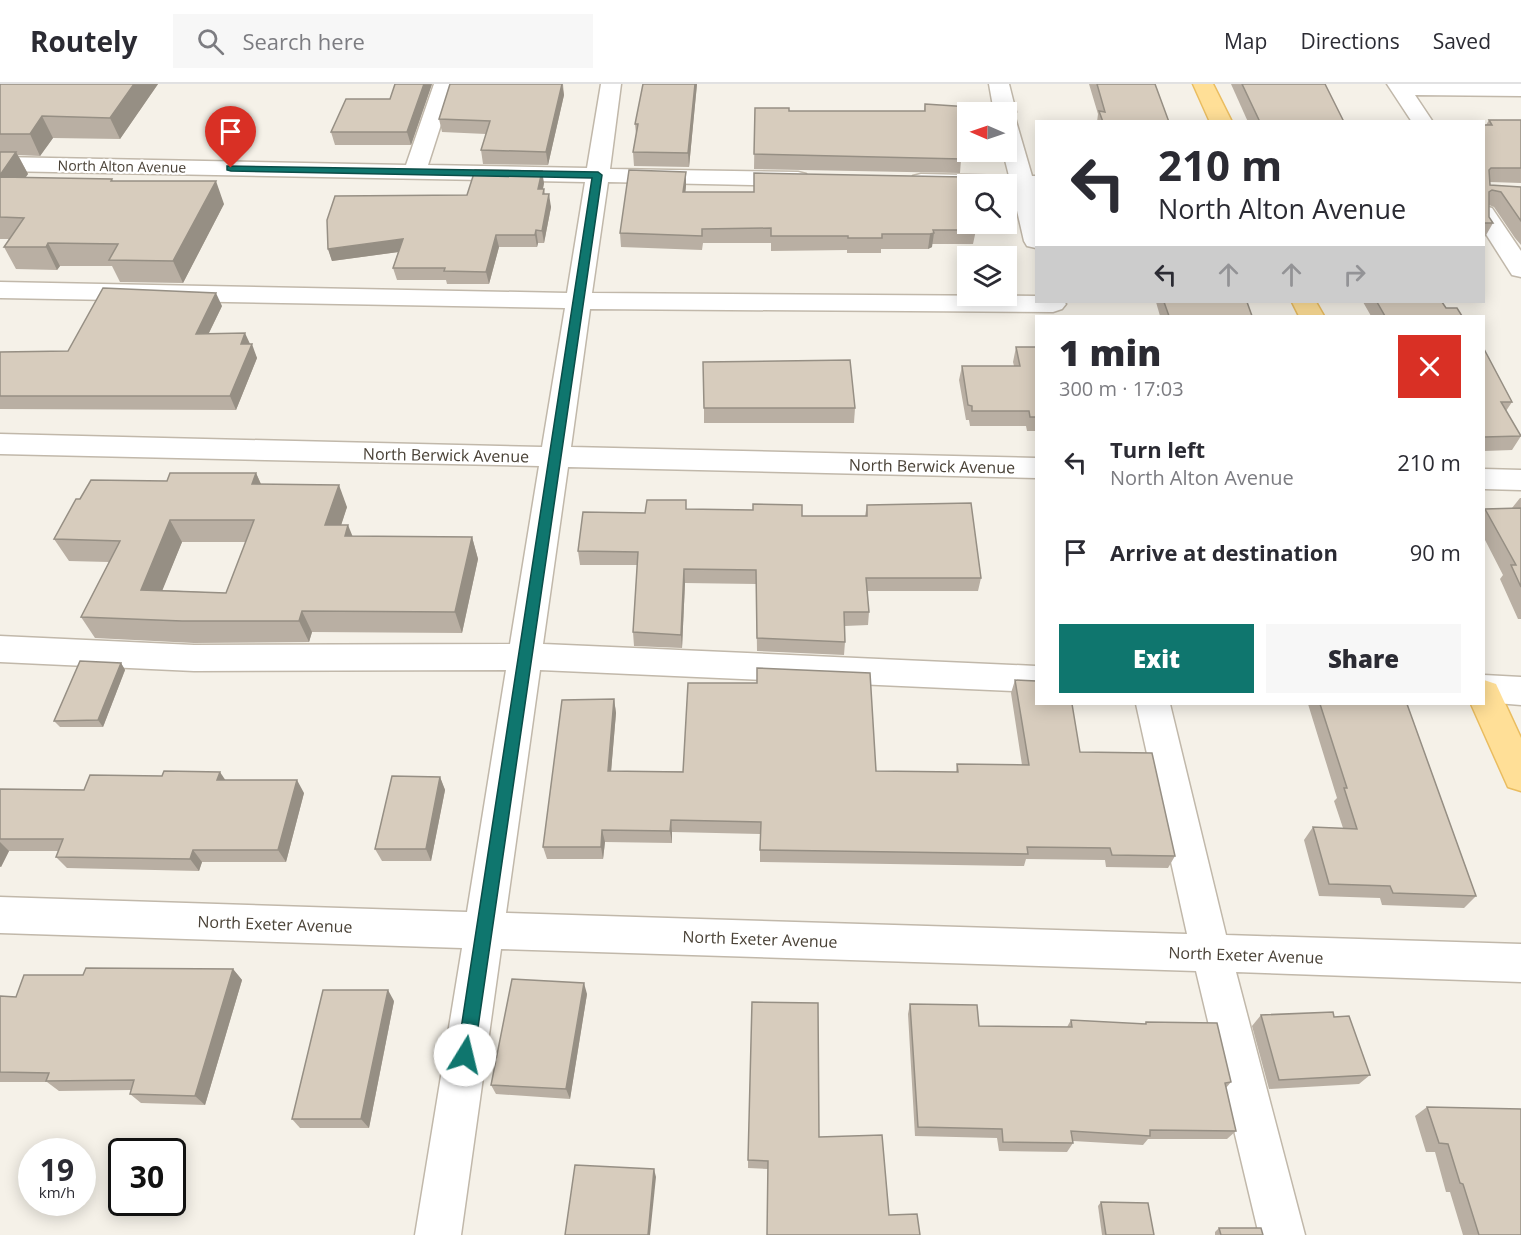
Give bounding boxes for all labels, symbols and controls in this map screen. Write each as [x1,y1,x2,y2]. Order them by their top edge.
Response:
search box [173,14,593,68]
text: Routely [30,22,137,60]
icon: search [194,25,227,58]
text: Search here [242,26,365,56]
text: Map [1224,27,1267,55]
text: Directions [1300,27,1400,55]
text: Saved [1433,27,1491,55]
north arrow [957,102,1017,162]
map controls [957,102,1017,306]
pin [205,106,256,168]
icon: arrive [214,115,247,148]
text: 210 m [1158,136,1282,193]
icon: left [1059,144,1137,222]
street label: North Alton Avenue [58,155,187,177]
button: search [957,174,1017,234]
text: North Alton Avenue [1158,190,1406,227]
button: layers [957,246,1017,306]
icon: left [1149,258,1182,291]
icon: ahead [1212,258,1245,291]
icon: ahead [1275,258,1308,291]
icon: right [1338,258,1371,291]
text: 1 min [1059,328,1161,377]
button: close [1398,335,1461,398]
text: 300 m · 17:03 [1059,375,1184,402]
text: Turn left [1110,434,1205,464]
street label: North Berwick Avenue [363,443,529,467]
icon: left [1059,446,1092,479]
text: 210 m [1397,447,1461,477]
street label: North Berwick Avenue [849,454,1015,478]
text: North Alton Avenue [1110,464,1294,491]
icon: arrive [1059,536,1092,569]
text: Arrive at destination [1110,537,1338,567]
text: 90 m [1410,537,1461,567]
button: Exit [1059,624,1254,693]
button: Share [1266,624,1461,693]
street label: North Exeter Avenue [197,910,353,938]
street label: North Exeter Avenue [682,925,838,953]
street label: North Exeter Avenue [1168,941,1324,969]
position arrow [433,1023,497,1087]
speed limit sign: 30 [108,1138,186,1216]
text: 19 [40,1149,74,1190]
text: km/h [39,1182,75,1202]

